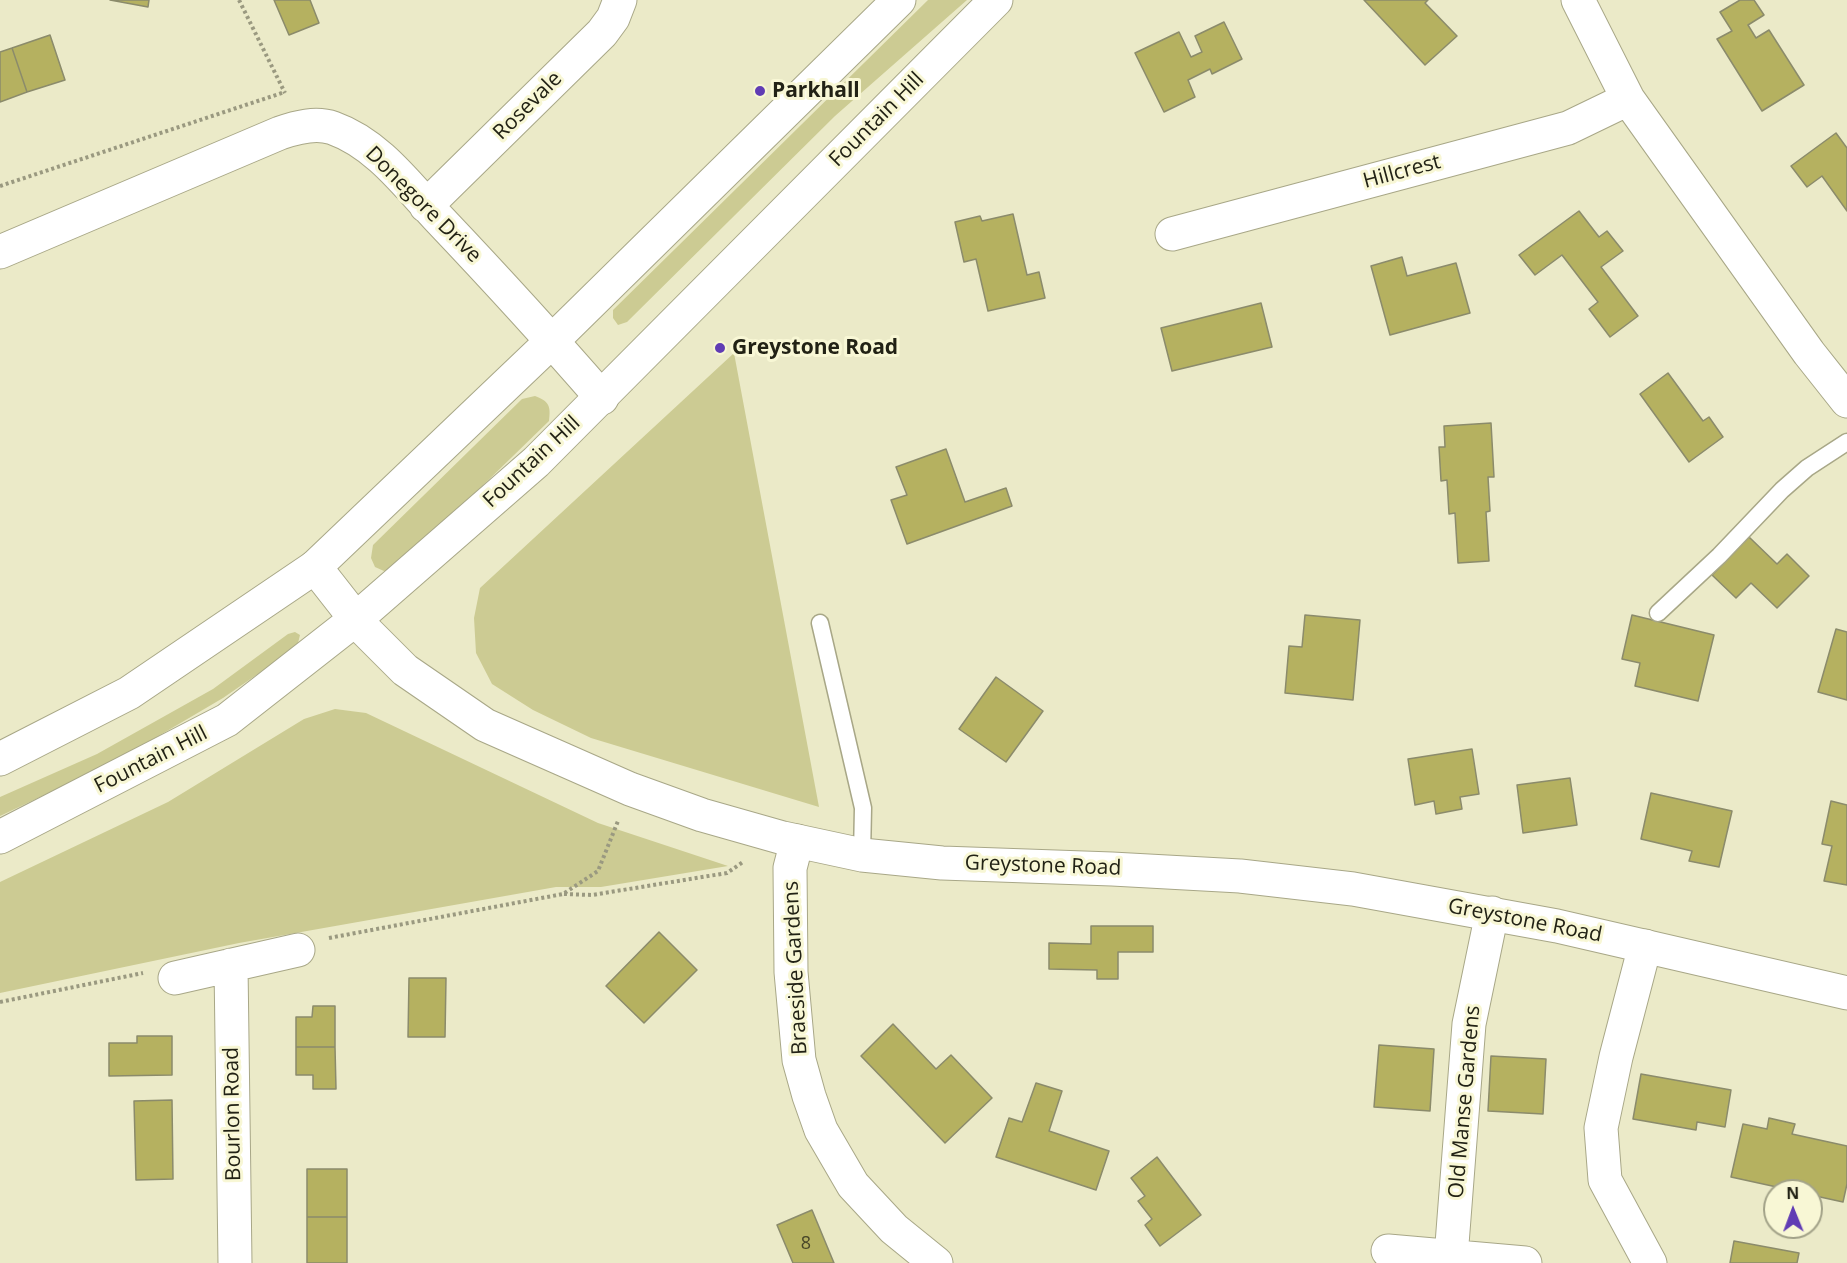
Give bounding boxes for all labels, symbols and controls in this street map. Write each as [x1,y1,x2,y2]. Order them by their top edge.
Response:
street label: Rosevale [488,66,568,146]
street label: Fountain Hill [824,67,930,173]
place label: Parkhall [772,78,860,104]
marker: Parkhall [753,84,767,98]
street label: Donegore Drive [360,142,486,268]
street label: Hillcrest [1360,150,1444,194]
place label: Greystone Road [732,335,898,361]
marker: Greystone Road [713,341,727,355]
street label: Fountain Hill [478,411,586,513]
street label: Fountain Hill [90,721,212,799]
street label: Greystone Road [964,851,1122,881]
street label: Braeside Gardens [779,880,813,1056]
street label: Greystone Road [1446,894,1604,948]
street label: Old Manse Gardens [1444,1004,1486,1200]
street label: Bourlon Road [219,1047,247,1181]
north arrow [1763,1179,1823,1239]
text: N [1786,1182,1799,1204]
house number: 8 [801,1233,811,1255]

